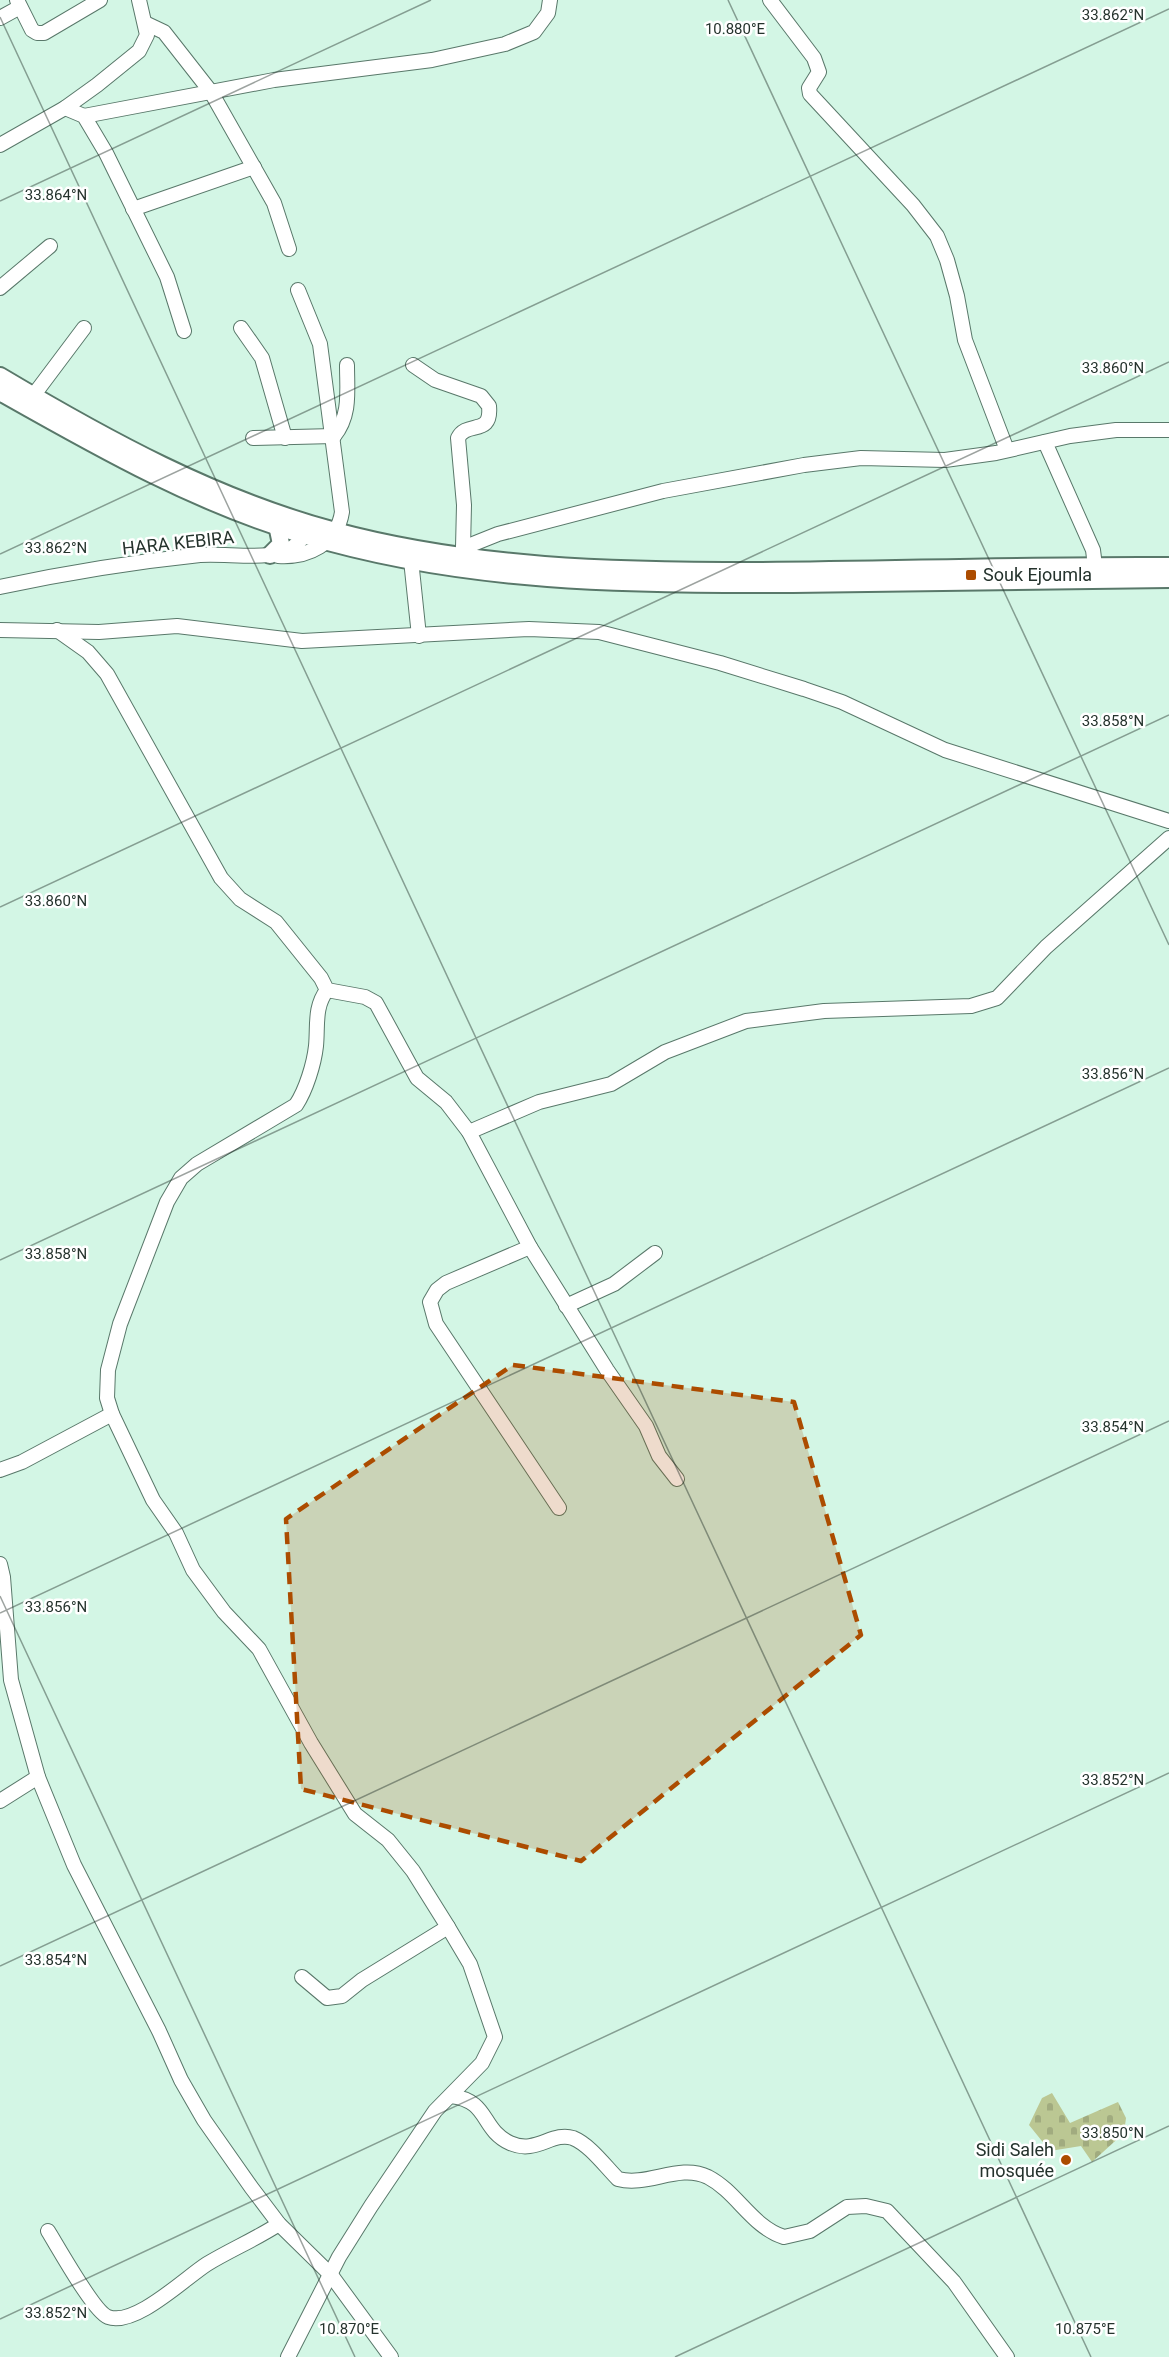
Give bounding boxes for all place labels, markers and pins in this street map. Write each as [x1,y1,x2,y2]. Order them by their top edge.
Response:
place label: Souk Ejoumla [983,564,1092,585]
marker: Souk Ejoumla [964,568,978,582]
place label: Sidi Saleh mosquée [976,2139,1054,2181]
marker: Sidi Saleh mosquée [1059,2153,1073,2167]

